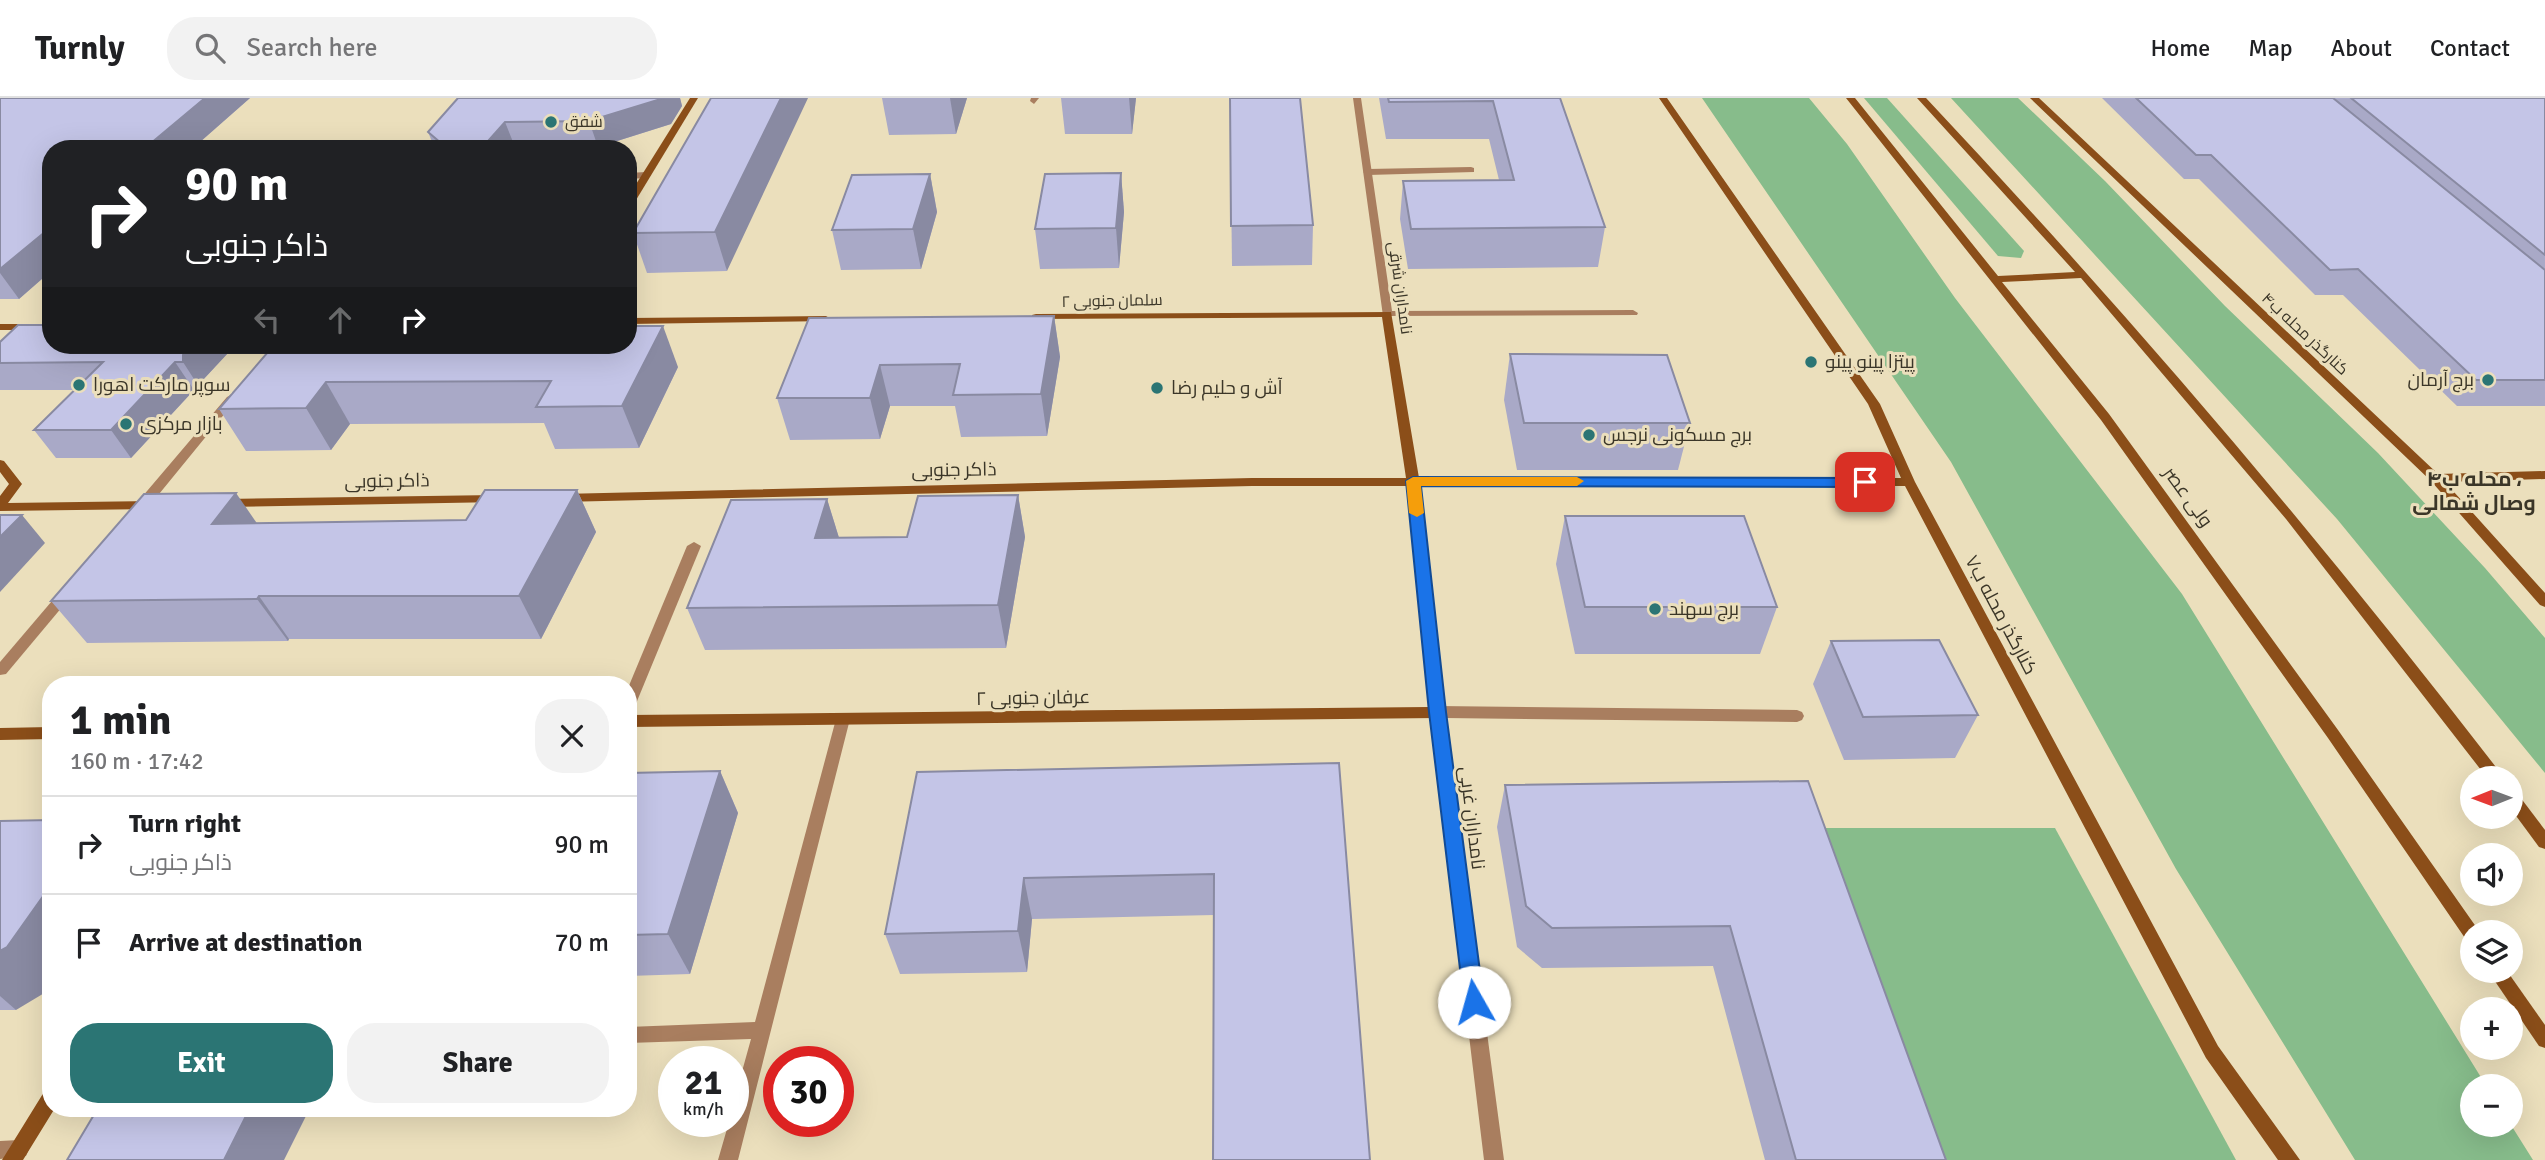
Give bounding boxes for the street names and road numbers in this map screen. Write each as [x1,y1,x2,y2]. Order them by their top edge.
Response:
street label: نامداران شرقی [1384,240,1416,336]
street label: کنارگذر محله ب۴ [2257,289,2353,379]
street label: سلمان جنوبی ۲ [1061,290,1163,312]
street label: ذاکر جنوبی [911,457,997,483]
street label: ولی عصر [2157,461,2218,532]
street label: ذاکر جنوبی [344,468,430,494]
street label: کنارگذر محله ب۷ [1959,551,2043,679]
street label: عرفان جنوبی ۲ [976,685,1090,711]
street label: نامداران غربی [1454,765,1490,871]

